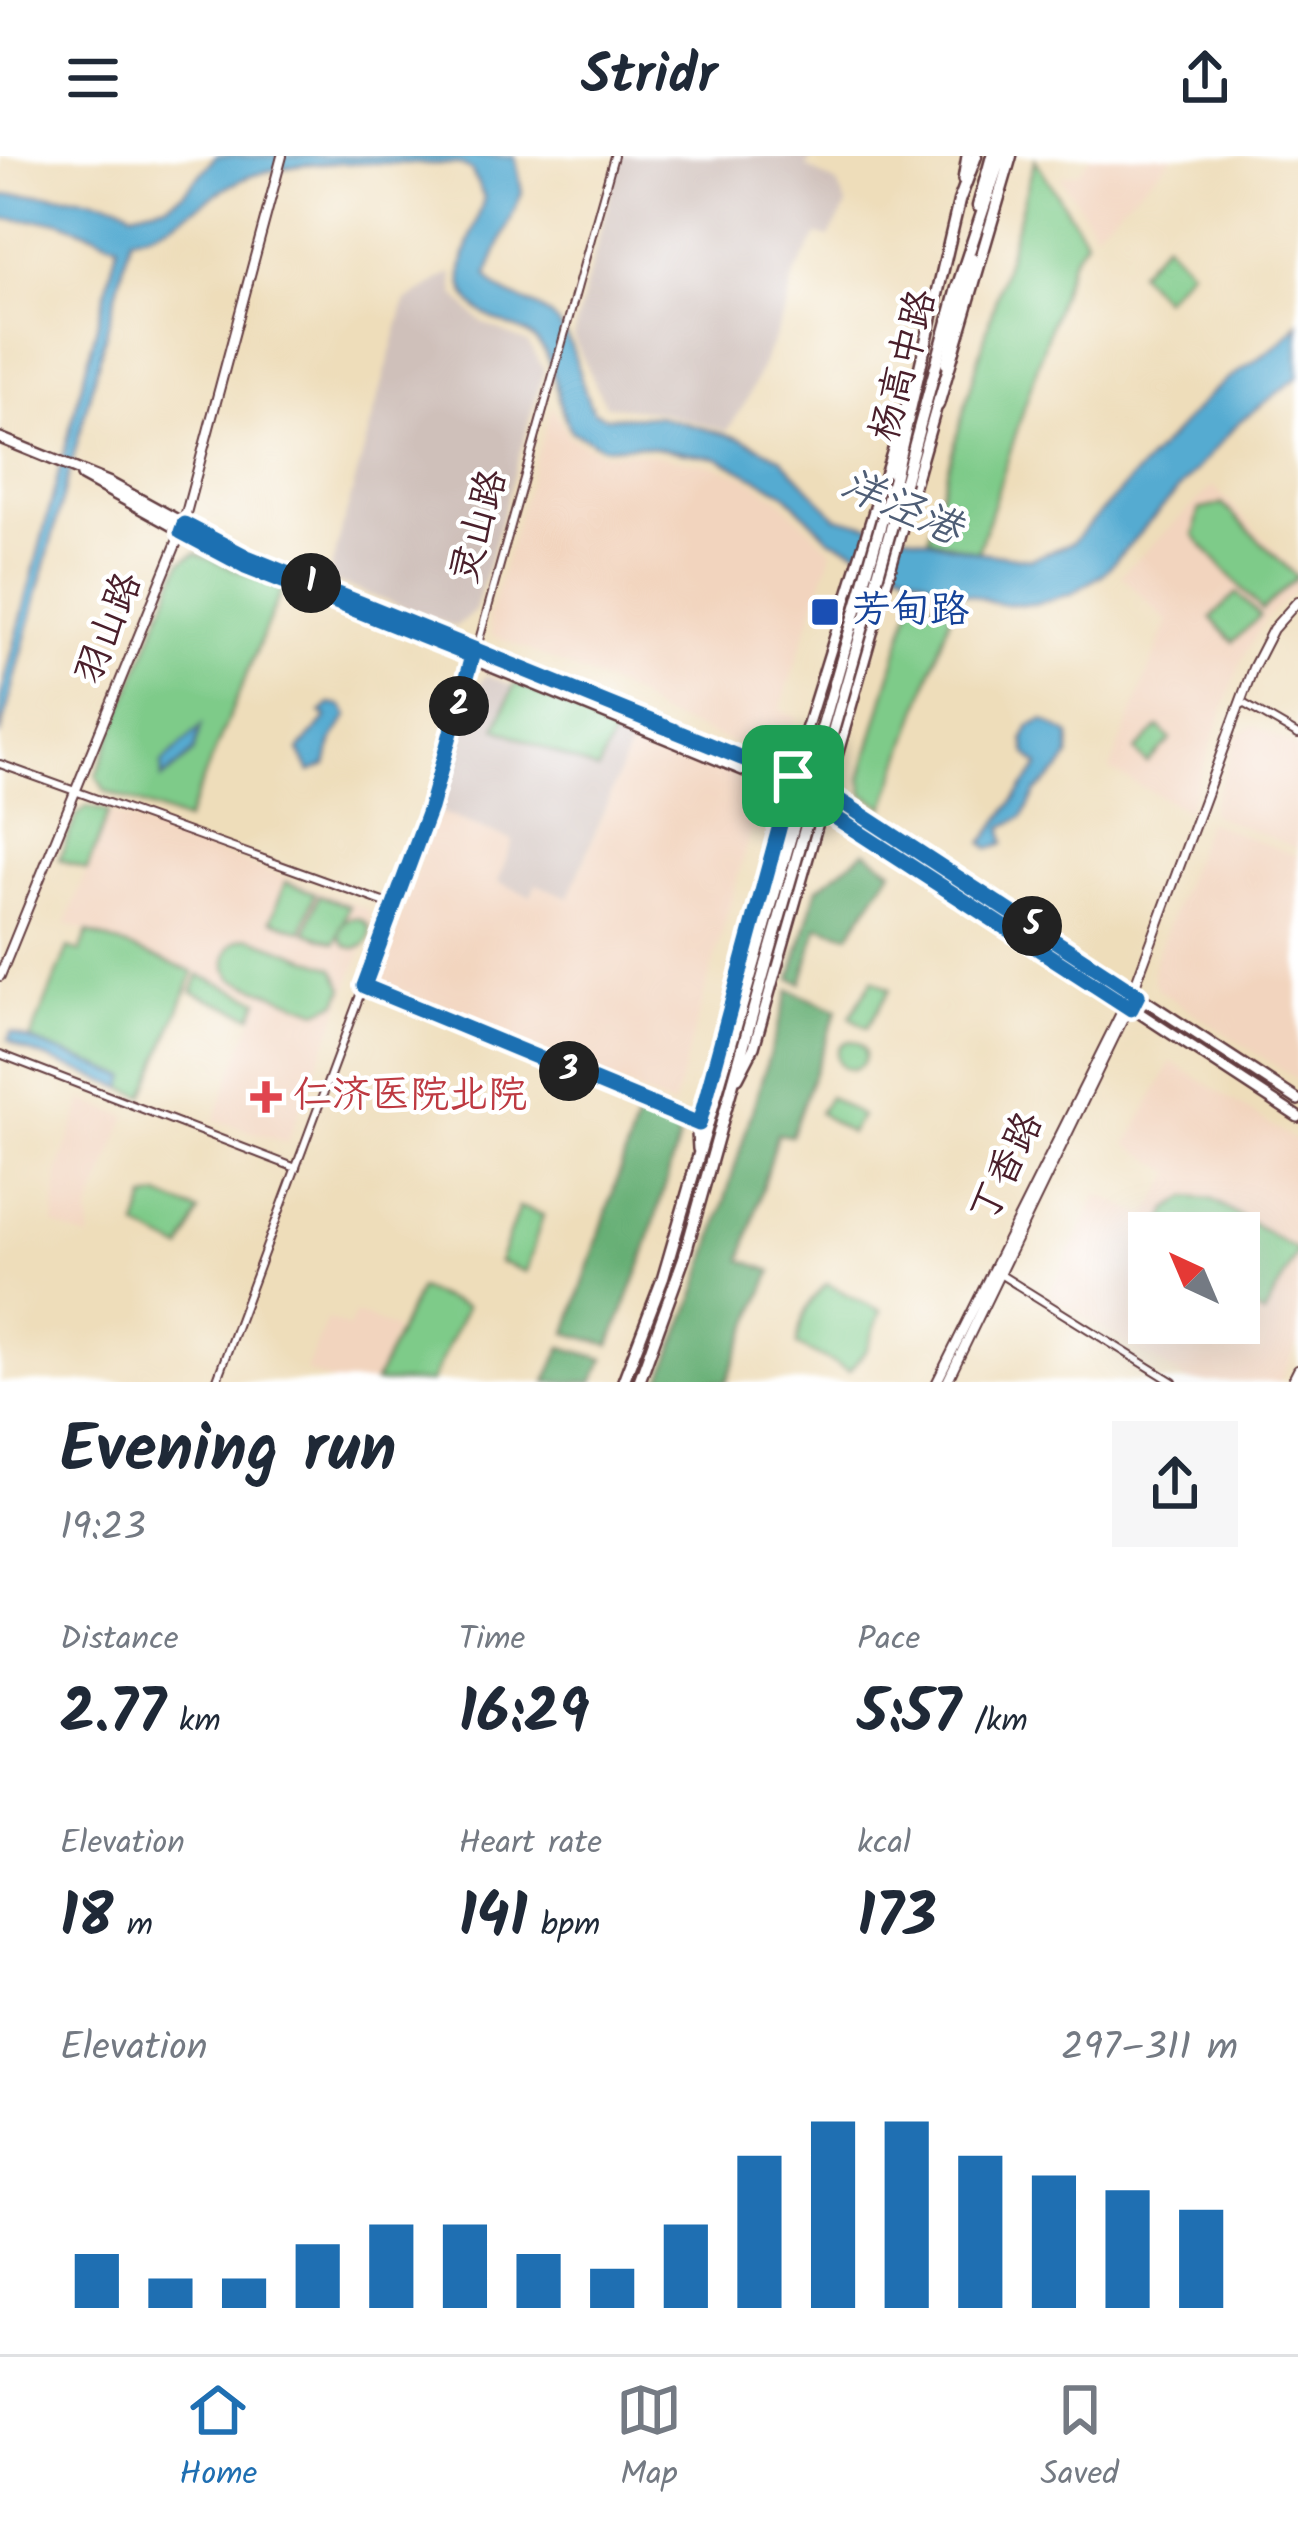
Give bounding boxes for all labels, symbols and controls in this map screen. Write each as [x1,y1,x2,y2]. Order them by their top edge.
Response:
text: Stridr [581,35,717,121]
icon: menu [60,45,126,111]
icon: share [1172,45,1238,111]
street label: 杨高中路 [855,283,955,449]
water label: 洋泾港 [830,452,976,566]
street label: 灵山路 [434,462,526,592]
pin: 1 [281,553,341,613]
text: 1 [306,556,316,609]
street label: 羽山路 [59,563,161,695]
place label: 芳甸路 [852,581,969,643]
marker: 芳甸路 [809,596,841,628]
pin: 2 [429,676,489,736]
text: 2 [449,679,469,732]
pin [742,725,844,827]
icon: arrive [760,743,826,809]
pin: 5 [1002,896,1062,956]
text: 5 [1024,899,1040,952]
pin: 3 [539,1041,599,1101]
text: 3 [560,1044,578,1097]
place label: 仁济医院北院 [293,1066,527,1128]
marker: 仁济医院北院 [250,1081,282,1113]
street label: 丁香路 [954,1102,1062,1234]
north arrow [1128,1212,1260,1344]
map controls [1128,1212,1260,1344]
text: Evening run [60,1400,396,1505]
button: share [1112,1421,1238,1547]
text: 19:23 [60,1498,146,1560]
text: Distance [60,1614,179,1667]
text: Time [459,1614,525,1667]
text: Pace [857,1614,920,1667]
text: 2.77 [60,1667,166,1763]
text: 16:29 [459,1667,589,1763]
text: 5:57 [857,1667,961,1763]
text: km [166,1696,221,1749]
text: /km [961,1696,1028,1749]
text: Elevation [60,1818,185,1871]
text: Heart rate [459,1818,602,1871]
text: kcal [857,1818,911,1871]
text: 18 [60,1871,114,1967]
text: 141 [459,1871,528,1967]
text: 173 [857,1871,937,1967]
text: m [114,1900,153,1953]
text: bpm [528,1900,600,1953]
text: Elevation [60,2018,208,2080]
text: 297–311 m [1061,2018,1238,2080]
tab: Home [179,2377,257,2502]
tab: Map [616,2377,682,2502]
tab: Saved [1040,2377,1119,2502]

